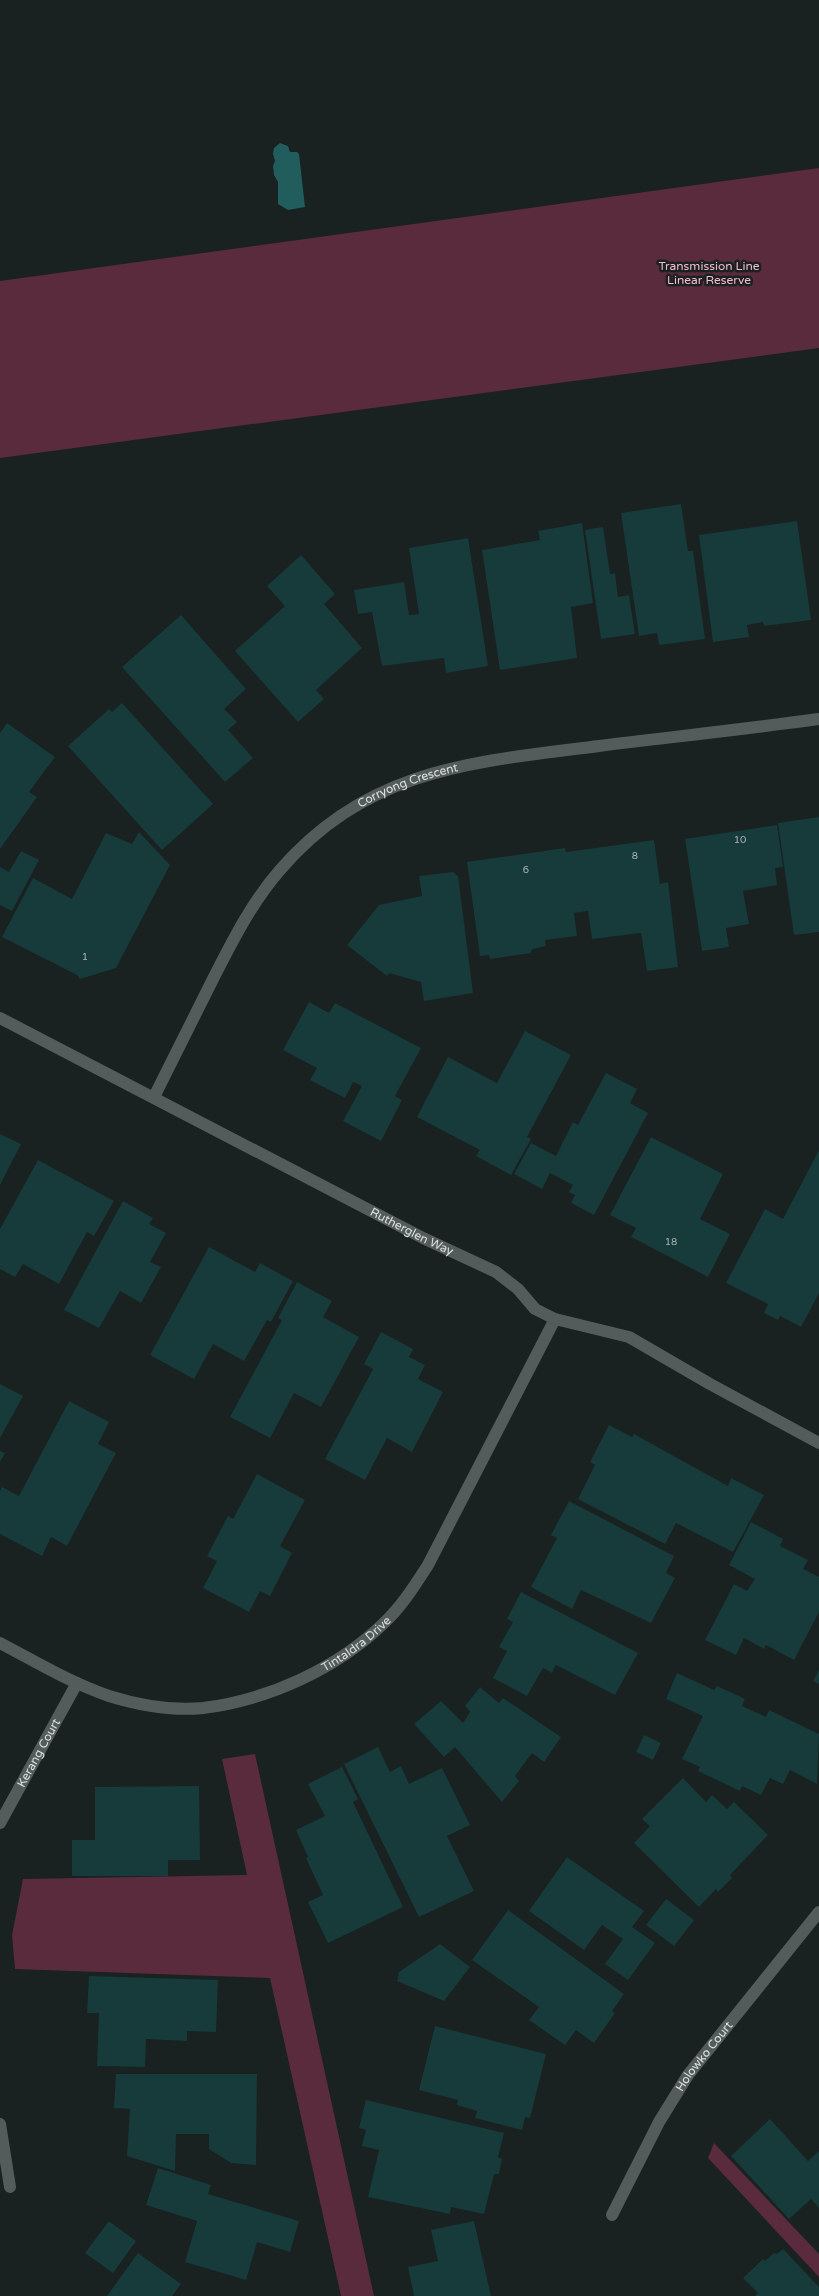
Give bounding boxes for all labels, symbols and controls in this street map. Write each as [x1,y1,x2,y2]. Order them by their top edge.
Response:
park label: Transmission Line Linear Reserve [658,259,760,287]
street label: Corryong Crescent [355,760,460,811]
house number: 10 [734,834,746,846]
house number: 8 [632,850,638,862]
house number: 6 [523,864,529,876]
house number: 1 [82,951,88,963]
street label: Rutherglen Way [368,1205,456,1259]
house number: 18 [665,1236,677,1248]
street label: Tintaldra Drive [319,1613,394,1674]
street label: Kerang Court [14,1716,63,1790]
street label: Holowko Court [673,2018,736,2094]

